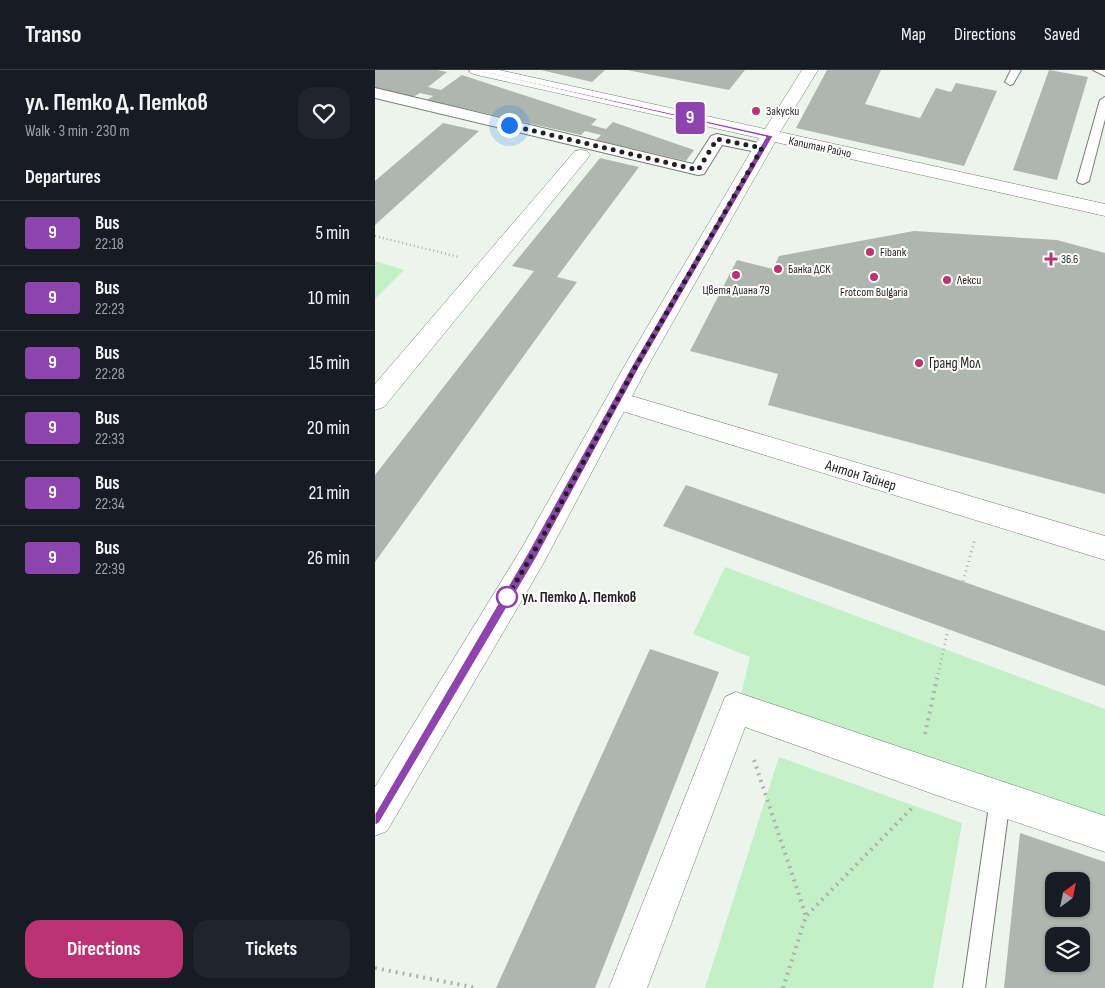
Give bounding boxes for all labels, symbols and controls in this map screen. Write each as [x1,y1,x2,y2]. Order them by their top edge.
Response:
text: Transo [25,20,81,49]
text: Map [901,24,926,45]
text: Directions [954,24,1016,45]
text: Saved [1044,24,1080,45]
button: heart [298,87,350,139]
text: ул. Петко Д. Петков [25,88,208,117]
line badge: 9 [674,102,706,134]
place label: Закуски [766,104,799,119]
marker: Закуски [750,105,762,117]
text: 9 [686,107,694,128]
your location [497,113,522,138]
text: Walk · 3 min · 230 m [25,122,129,141]
street label: Капитан Райчо [787,134,853,161]
text: Departures [25,166,101,189]
text: Bus [95,212,120,235]
text: 9 [48,222,57,243]
text: 5 min [315,222,350,245]
text: 22:18 [95,235,124,254]
place label: Fibank [880,245,907,260]
marker: Fibank [864,246,876,258]
place label: 36.6 [1061,252,1078,267]
marker: 36.6 [1045,253,1057,265]
place label: Банка ДСК [788,262,831,277]
marker: Банка ДСК [772,263,784,275]
marker: Цветя Диана 79 [730,269,742,281]
marker: Frotcom Bulgaria [868,271,880,283]
place label: Лекси [956,273,981,288]
marker: Лекси [941,274,953,286]
text: Bus [95,277,120,300]
place label: Цветя Диана 79 [702,283,770,298]
place label: Frotcom Bulgaria [840,285,908,300]
text: 9 [48,287,57,308]
text: 10 min [308,287,350,310]
text: 22:23 [95,300,125,319]
text: Bus [95,342,120,365]
text: 9 [48,352,57,373]
text: 15 min [309,352,350,375]
place label: Гранд Мол [929,354,981,373]
marker: Гранд Мол [913,357,925,369]
text: 22:28 [95,365,125,384]
text: Bus [95,407,120,430]
text: 9 [48,417,57,438]
text: 20 min [307,417,350,440]
text: 22:33 [95,430,125,449]
street label: Антон Тайнер [822,455,899,495]
text: Bus [95,472,120,495]
text: 9 [48,482,57,503]
text: 21 min [309,482,350,505]
text: 22:34 [95,495,125,514]
text: Bus [95,537,120,560]
text: 9 [48,547,57,568]
text: 26 min [307,547,350,570]
text: 22:39 [95,560,125,579]
marker: ул. Петко Д. Петков [496,586,518,608]
place label: ул. Петко Д. Петков [522,588,636,607]
north arrow [1045,872,1090,918]
map controls [1045,872,1090,972]
button: Directions [25,920,183,978]
button: Tickets [193,920,350,978]
button: layers [1045,927,1090,972]

